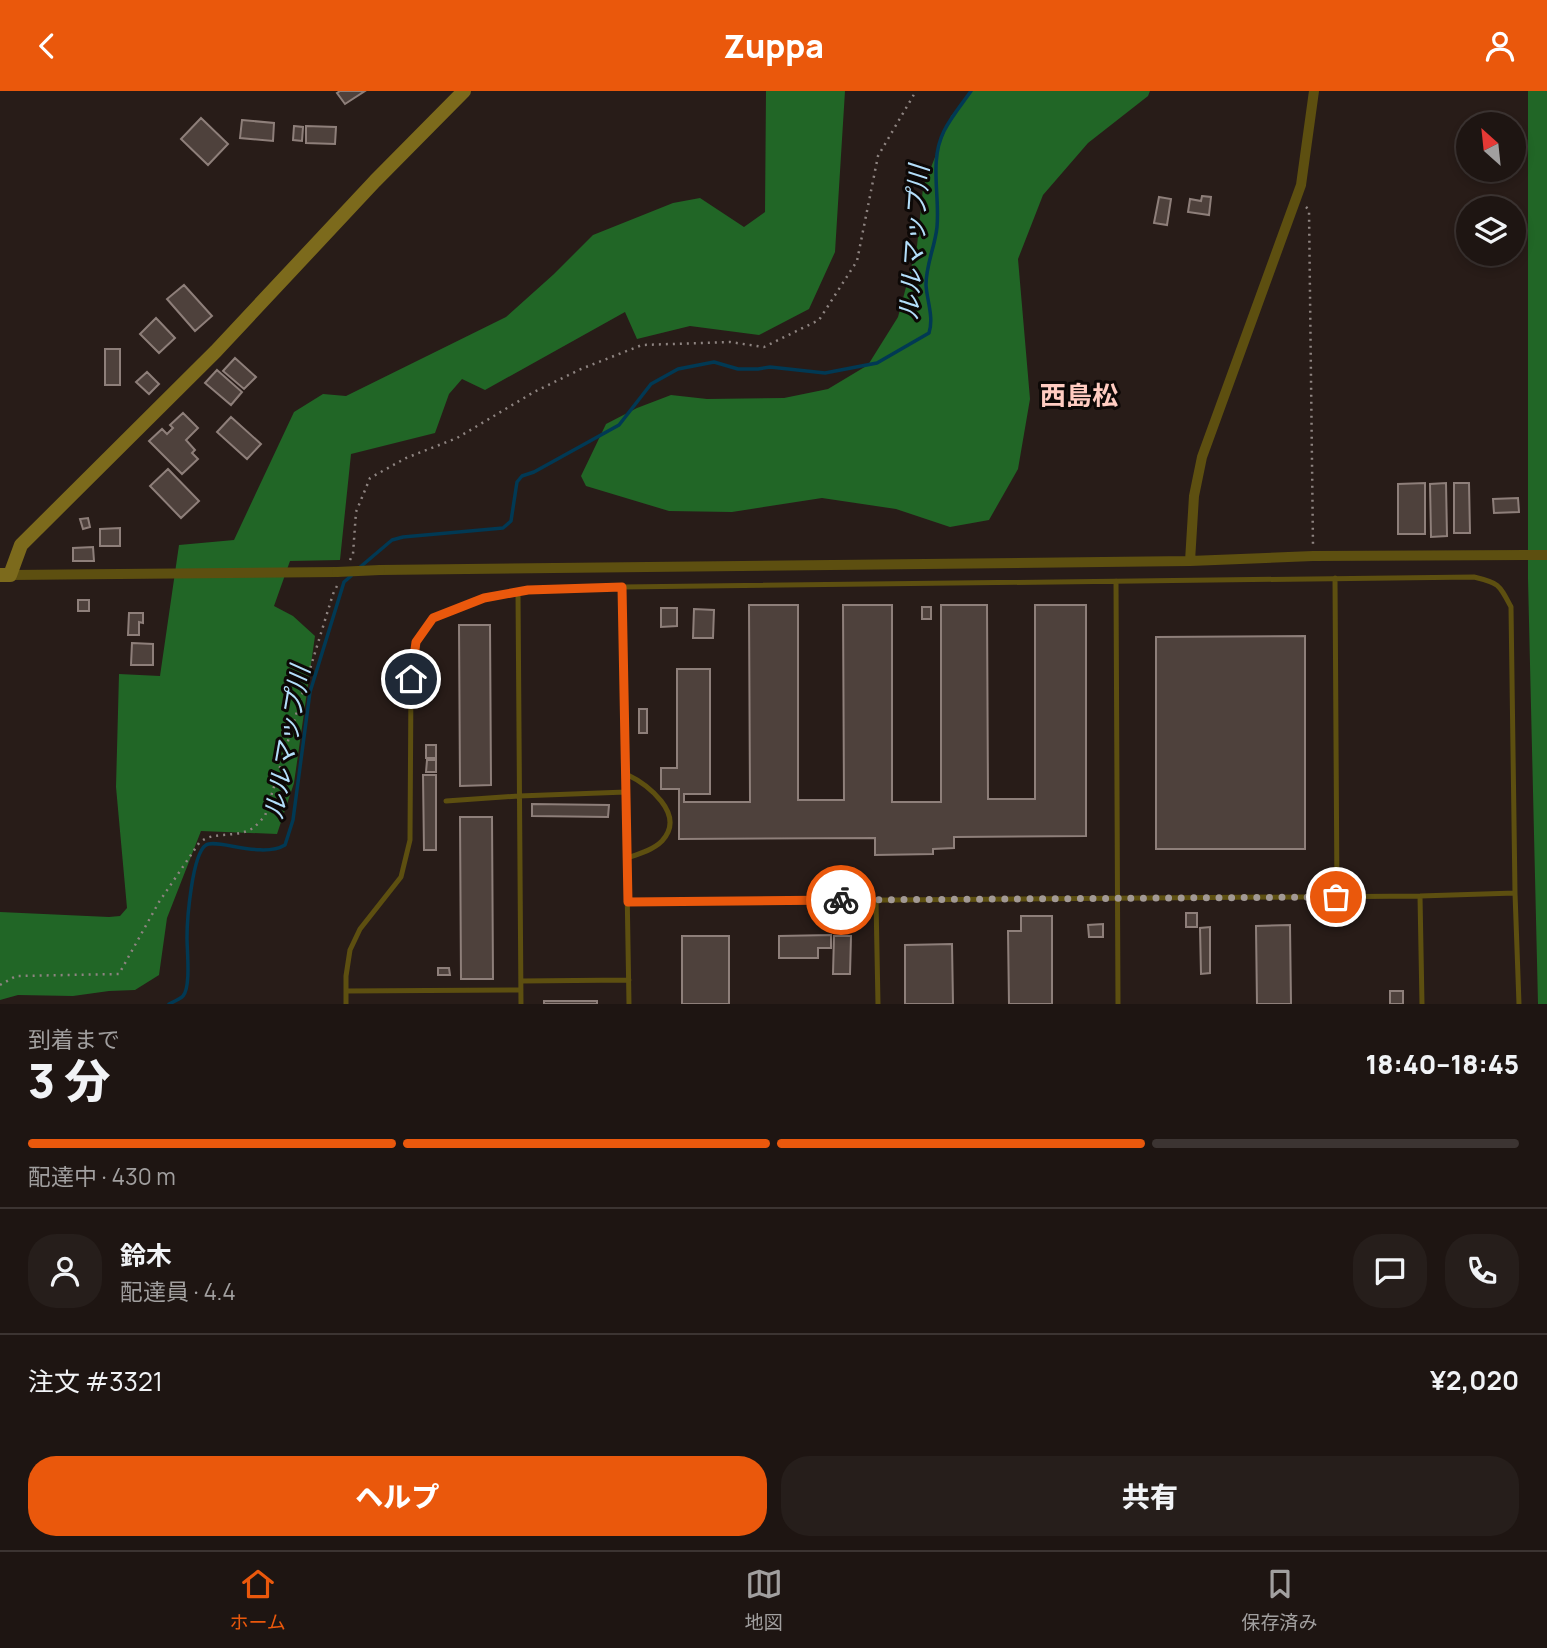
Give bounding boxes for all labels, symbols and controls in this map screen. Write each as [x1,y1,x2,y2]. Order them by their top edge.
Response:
text: Zuppa [723,24,824,68]
icon: back [28,27,66,65]
icon: person [1481,27,1519,65]
north arrow [1456,112,1526,182]
map controls [1456,112,1526,266]
water label: ルルマップ川 [890,161,937,322]
button: layers [1456,196,1526,266]
district label: 西島松 [1040,377,1118,413]
pin [381,649,441,709]
water label: ルルマップ川 [255,660,318,823]
icon: home [392,660,430,698]
courier [806,865,876,935]
pin [1306,867,1366,927]
icon: bag [1317,878,1355,916]
icon: bike [822,881,860,919]
text: 到着まで [28,1023,120,1055]
text: 18:40–18:45 [1366,1046,1519,1082]
text: 3 分 [28,1049,110,1112]
text: 配達中 · 430 m [28,1160,176,1192]
button: person [28,1234,102,1308]
button: chat [1353,1234,1427,1308]
button: phone [1445,1234,1519,1308]
text: 鈴木 [120,1237,172,1273]
text: 配達員 · 4.4 [120,1275,236,1307]
text: ¥2,020 [1430,1362,1519,1398]
text: 注文 #3321 [28,1363,163,1399]
button: ヘルプ [28,1456,767,1536]
button: 共有 [781,1456,1519,1536]
tab: ホーム [229,1565,286,1635]
tab: 地図 [745,1565,783,1635]
tab: 保存済み [1242,1565,1318,1635]

